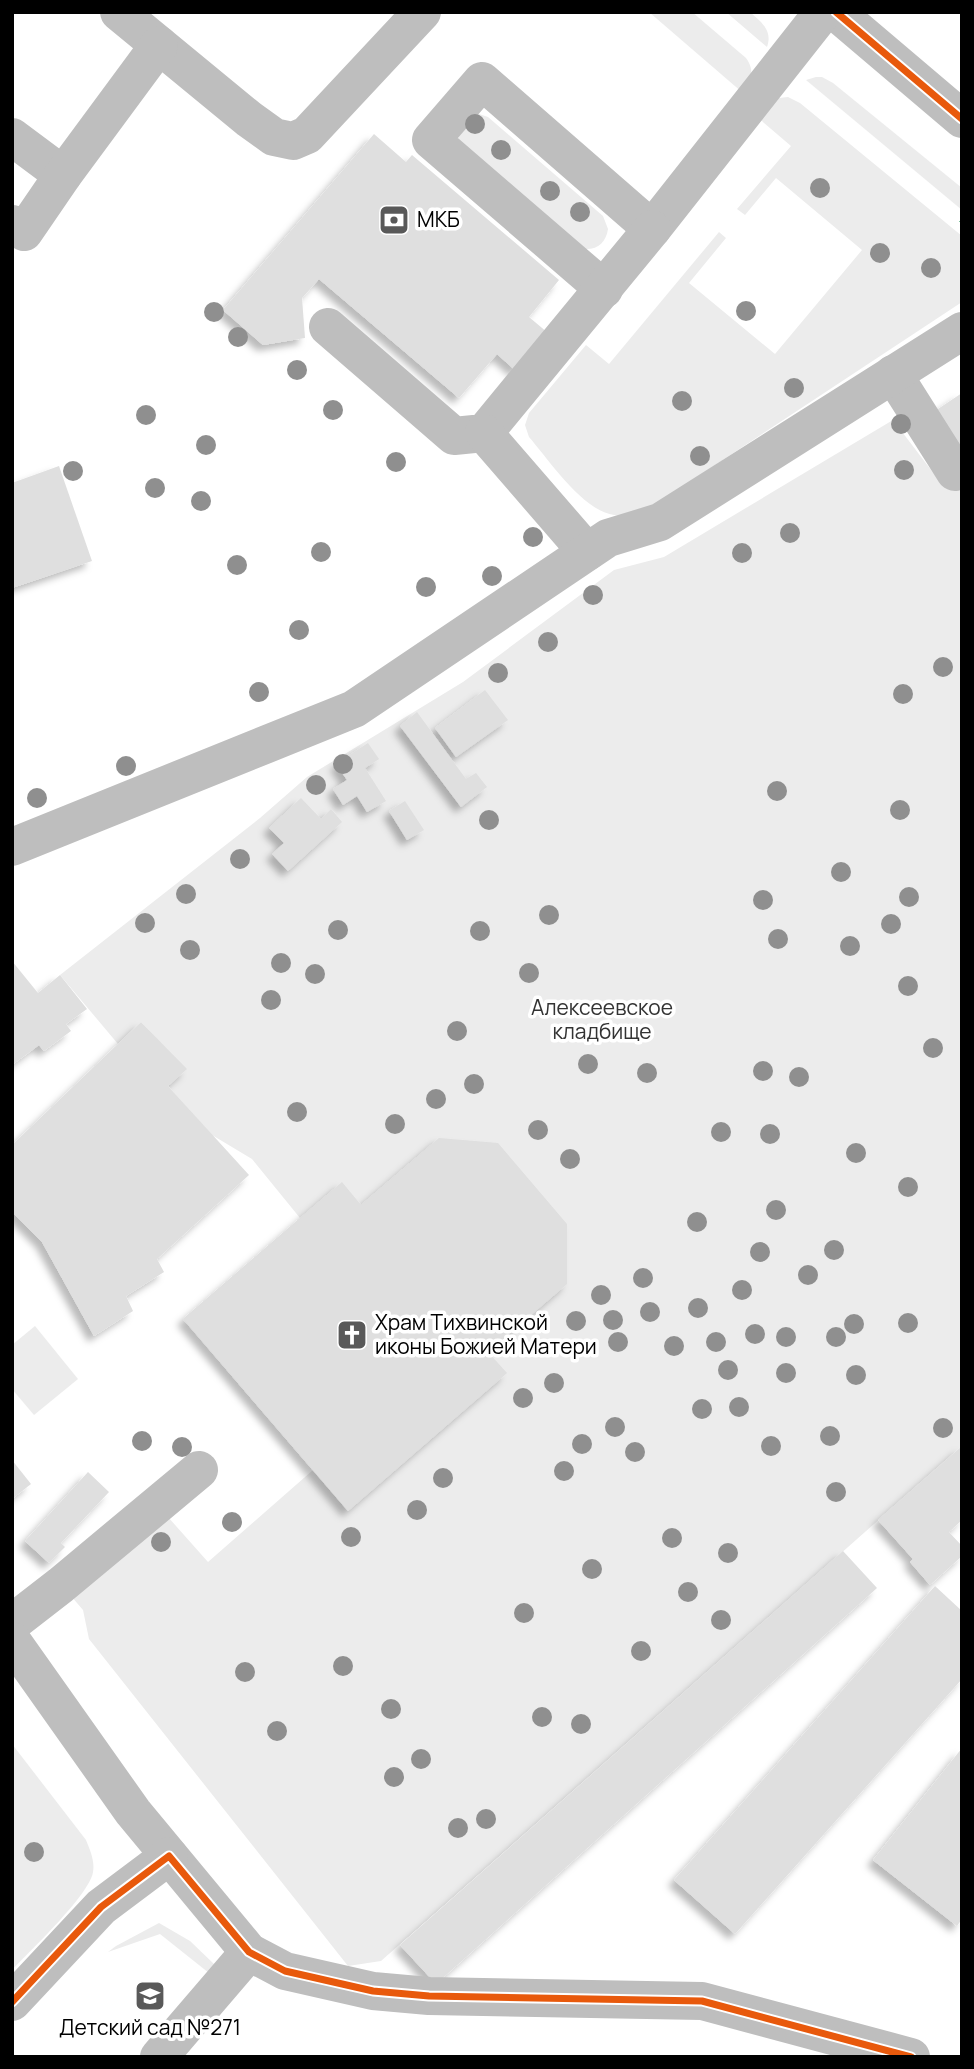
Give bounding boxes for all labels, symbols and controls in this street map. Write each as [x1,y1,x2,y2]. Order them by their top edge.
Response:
bank icon: МКБ [377,203,411,237]
place label: МКБ [417,205,460,233]
park label: Алексеевское кладбище [531,993,673,1045]
place label: Храм Тихвинской иконы Божией Матери [375,1308,597,1360]
church icon: Храм Тихвинской иконы Божией Матери [335,1318,369,1352]
school or university icon: Детский сад №271 [133,1979,167,2013]
place label: Детский сад №271 [59,2013,241,2041]

